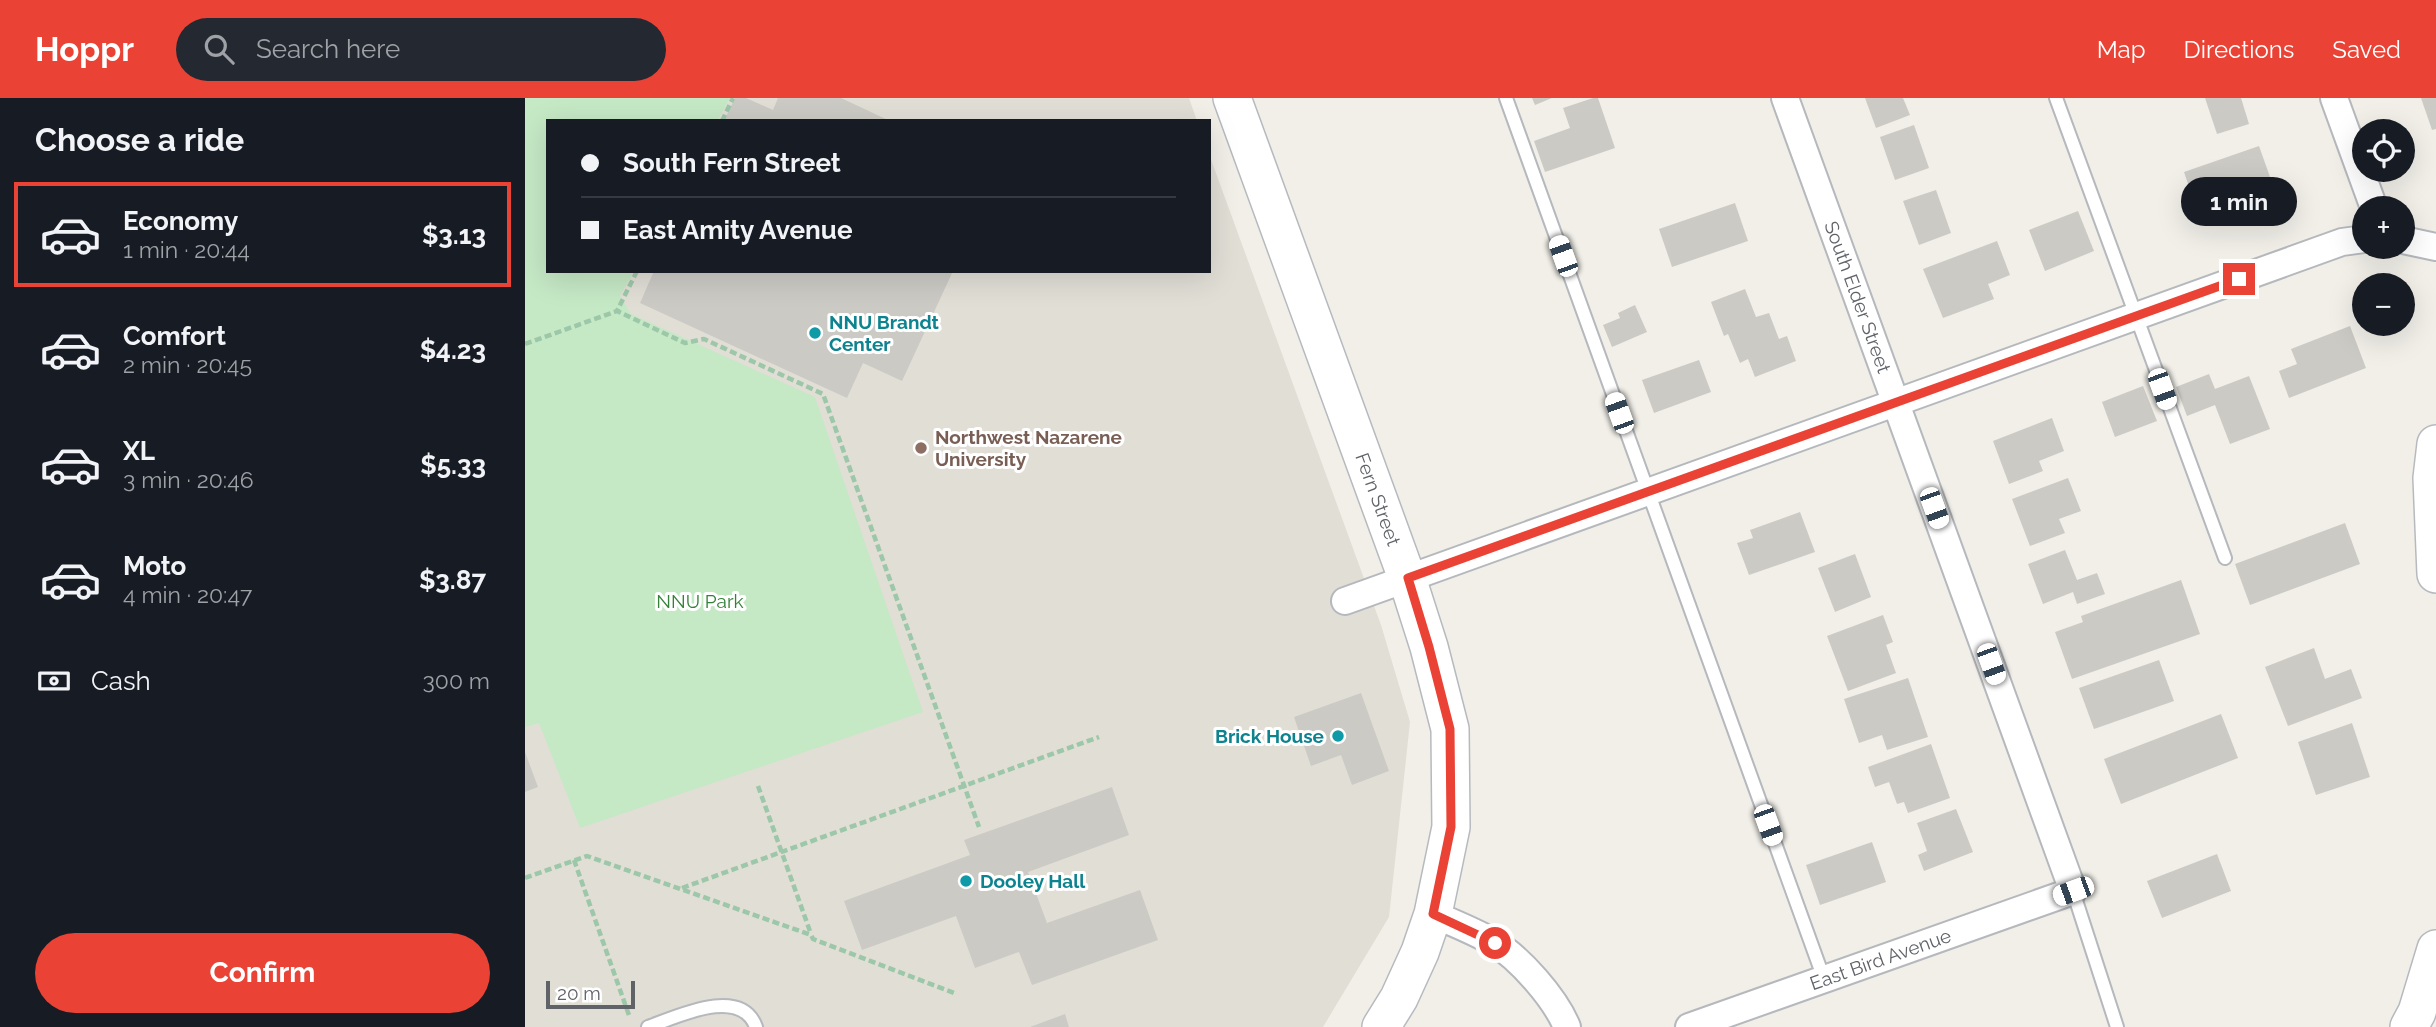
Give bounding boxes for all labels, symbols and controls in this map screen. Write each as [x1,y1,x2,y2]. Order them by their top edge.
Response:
search box [176,18,666,81]
text: Hoppr [35,30,134,69]
icon: search [200,30,238,68]
text: Search here [256,34,400,64]
text: Map [2097,35,2146,64]
text: Directions [2184,35,2294,64]
text: Saved [2332,35,2401,64]
map controls [2352,119,2415,336]
button: locate [2352,119,2415,182]
text: Choose a ride [35,121,244,158]
text: South Fern Street [623,148,841,178]
callout: 1 min [2181,178,2297,226]
text: 1 min [2210,188,2268,215]
button: + [2352,196,2415,259]
icon: car [39,203,102,266]
text: Economy [123,206,238,236]
text: East Amity Avenue [623,215,852,245]
street label: South Elder Street [1820,218,1896,376]
text: $3.13 [422,220,486,250]
car [1546,233,1581,279]
text: 1 min · 20:44 [123,236,250,263]
route end [2223,263,2255,295]
button: − [2352,273,2415,336]
place label: NNU Brandt Center [829,311,940,355]
icon: car [39,318,102,381]
text: Comfort [123,321,226,351]
marker: NNU Brandt Center [807,325,823,341]
text: $4.23 [420,335,486,365]
text: 2 min · 20:45 [123,351,252,378]
car [2145,366,2180,412]
car [1602,390,1637,436]
place label: Northwest Nazarene University [935,426,1122,470]
icon: car [39,433,102,496]
text: XL [123,436,155,466]
marker: Northwest Nazarene University [913,440,929,456]
text: $5.33 [420,450,486,480]
street label: Fern Street [1351,450,1405,549]
text: 3 min · 20:46 [123,466,254,493]
car [1917,485,1952,531]
icon: car [39,548,102,611]
text: Moto [123,551,186,581]
text: $3.87 [419,565,486,595]
text: 4 min · 20:47 [123,581,252,608]
park label: NNU Park [656,590,744,612]
car [1974,641,2009,687]
icon: cash [35,662,73,700]
text: Cash [91,666,151,696]
text: 300 m [423,667,490,694]
place label: Brick House [1215,725,1324,747]
marker: Brick House [1330,728,1346,744]
car [1751,802,1786,848]
place label: Dooley Hall [980,870,1086,892]
marker: Dooley Hall [958,873,974,889]
car [2050,874,2097,908]
street label: East Bird Avenue [1807,924,1954,994]
route start [1479,927,1511,959]
button: Confirm [35,933,490,1013]
scale bar [546,978,635,1010]
text: 20 m [557,982,601,1004]

